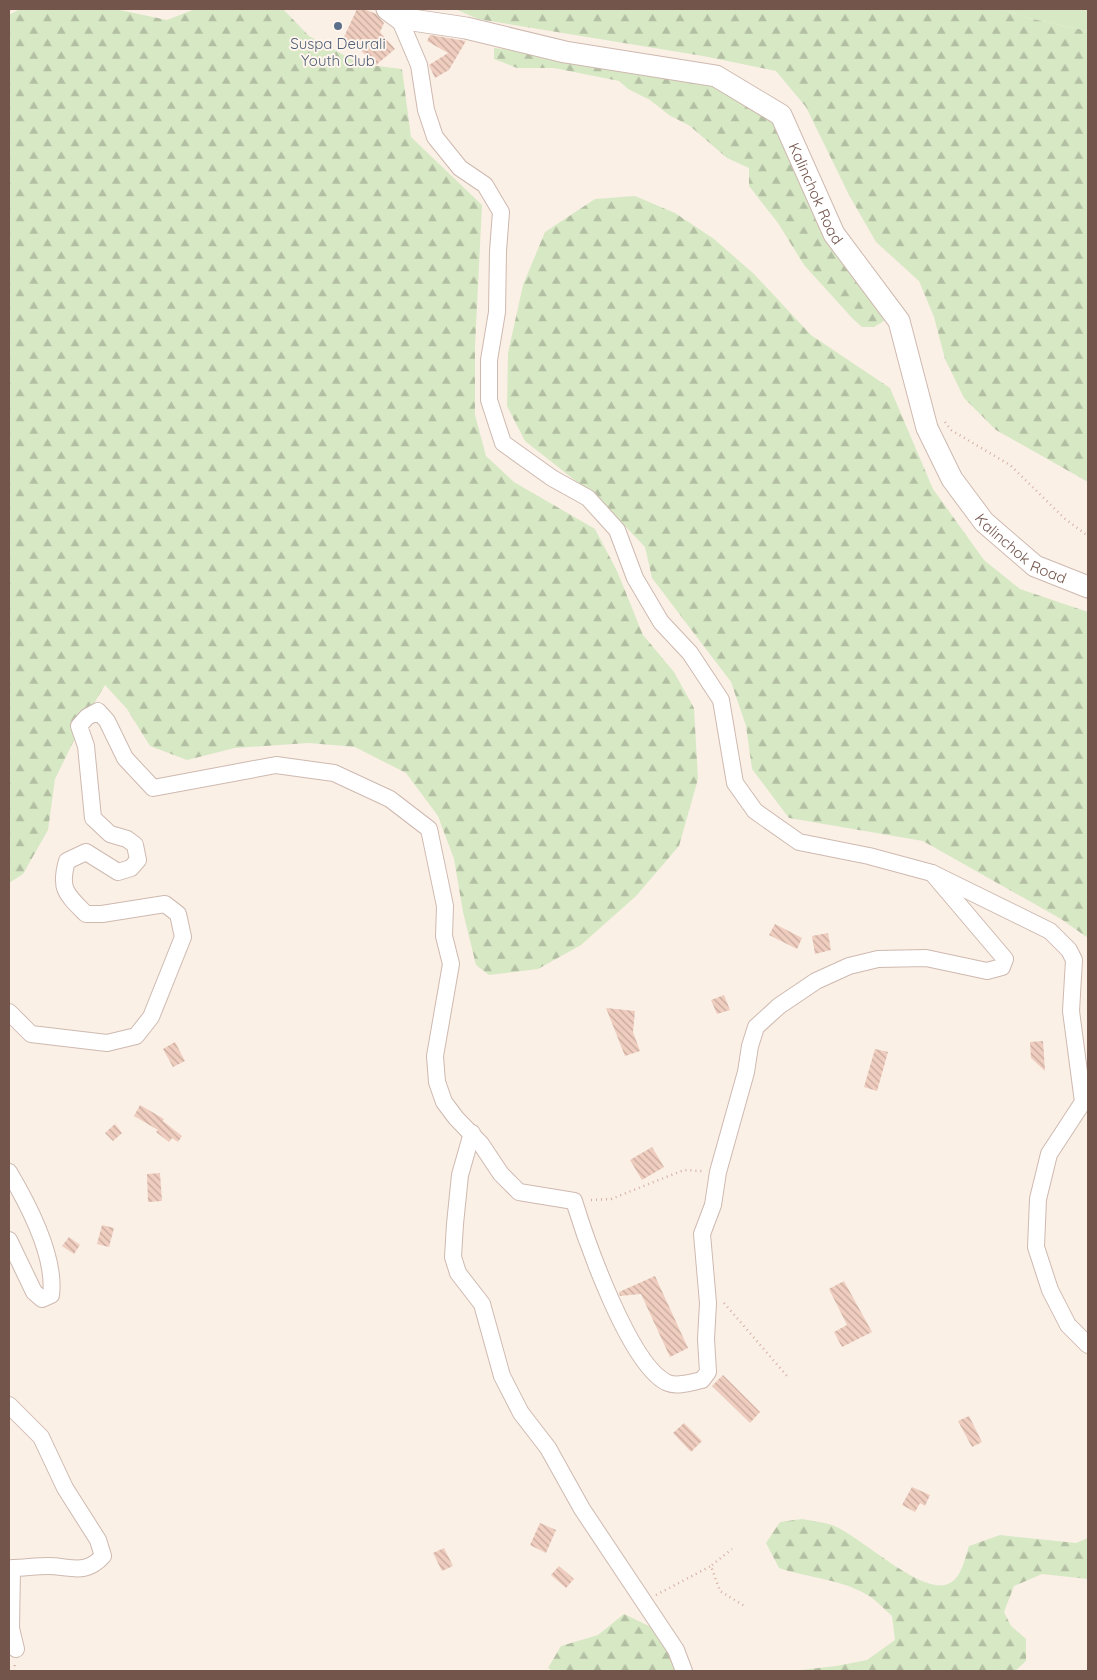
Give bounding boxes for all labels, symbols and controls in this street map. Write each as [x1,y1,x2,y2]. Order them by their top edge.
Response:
marker: Suspa Deurali Youth Club [332,20,344,32]
place label: Suspa Deurali Youth Club [290,34,386,70]
street label: Kalinchok Road [785,139,848,248]
street label: Kalinchok Road [971,509,1069,587]

